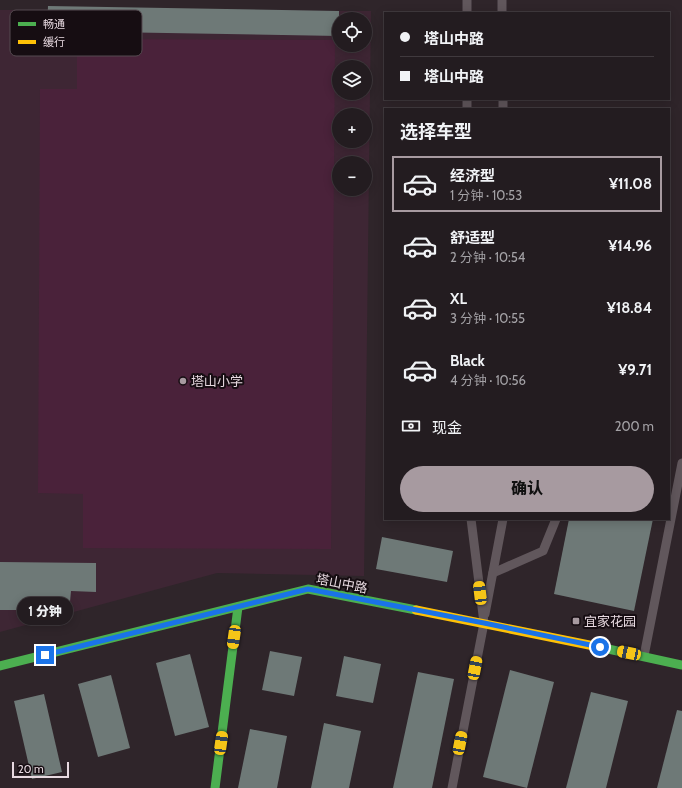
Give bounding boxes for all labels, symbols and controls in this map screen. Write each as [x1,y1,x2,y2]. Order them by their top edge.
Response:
legend [10,10,142,56]
map controls [332,12,372,196]
button: locate [332,12,372,52]
text: 畅通 [43,17,65,31]
text: 塔山中路 [424,30,484,48]
text: 缓行 [43,35,65,49]
button: layers [332,60,372,100]
text: 塔山中路 [424,68,484,86]
button: + [332,108,372,148]
text: 选择车型 [400,121,472,143]
button: − [332,156,372,196]
icon: car [402,166,438,202]
text: 经济型 [450,167,495,185]
text: ¥11.08 [609,175,652,193]
text: 1 分钟 · 10:53 [450,187,522,203]
icon: car [402,228,438,264]
text: 舒适型 [450,229,495,247]
text: ¥14.96 [608,237,652,255]
text: 2 分钟 · 10:54 [450,249,525,265]
icon: car [402,290,438,326]
text: XL [450,290,467,308]
text: ¥18.84 [607,299,652,317]
text: 3 分钟 · 10:55 [450,310,525,326]
icon: car [402,352,438,388]
text: Black [450,352,485,370]
text: ¥9.71 [618,361,652,379]
text: 4 分钟 · 10:56 [450,372,526,388]
place label: 塔山小学 [191,373,243,389]
marker: 塔山小学 [178,376,188,386]
icon: cash [400,415,422,437]
text: 200 m [615,418,654,434]
text: 现金 [432,419,462,437]
button: 确认 [400,466,654,512]
street label: 塔山中路 [315,570,369,596]
car [473,580,487,606]
callout: 1 分钟 [17,597,73,625]
text: 1 分钟 [28,603,62,619]
place label: 宜家花园 [584,613,636,629]
marker: 宜家花园 [571,616,581,626]
car [226,624,242,650]
route start [591,638,609,656]
car [616,645,642,661]
route end [36,646,54,664]
car [467,655,483,681]
car [213,730,229,756]
car [452,730,468,756]
scale bar [12,760,69,779]
text: 20 m [18,762,44,776]

